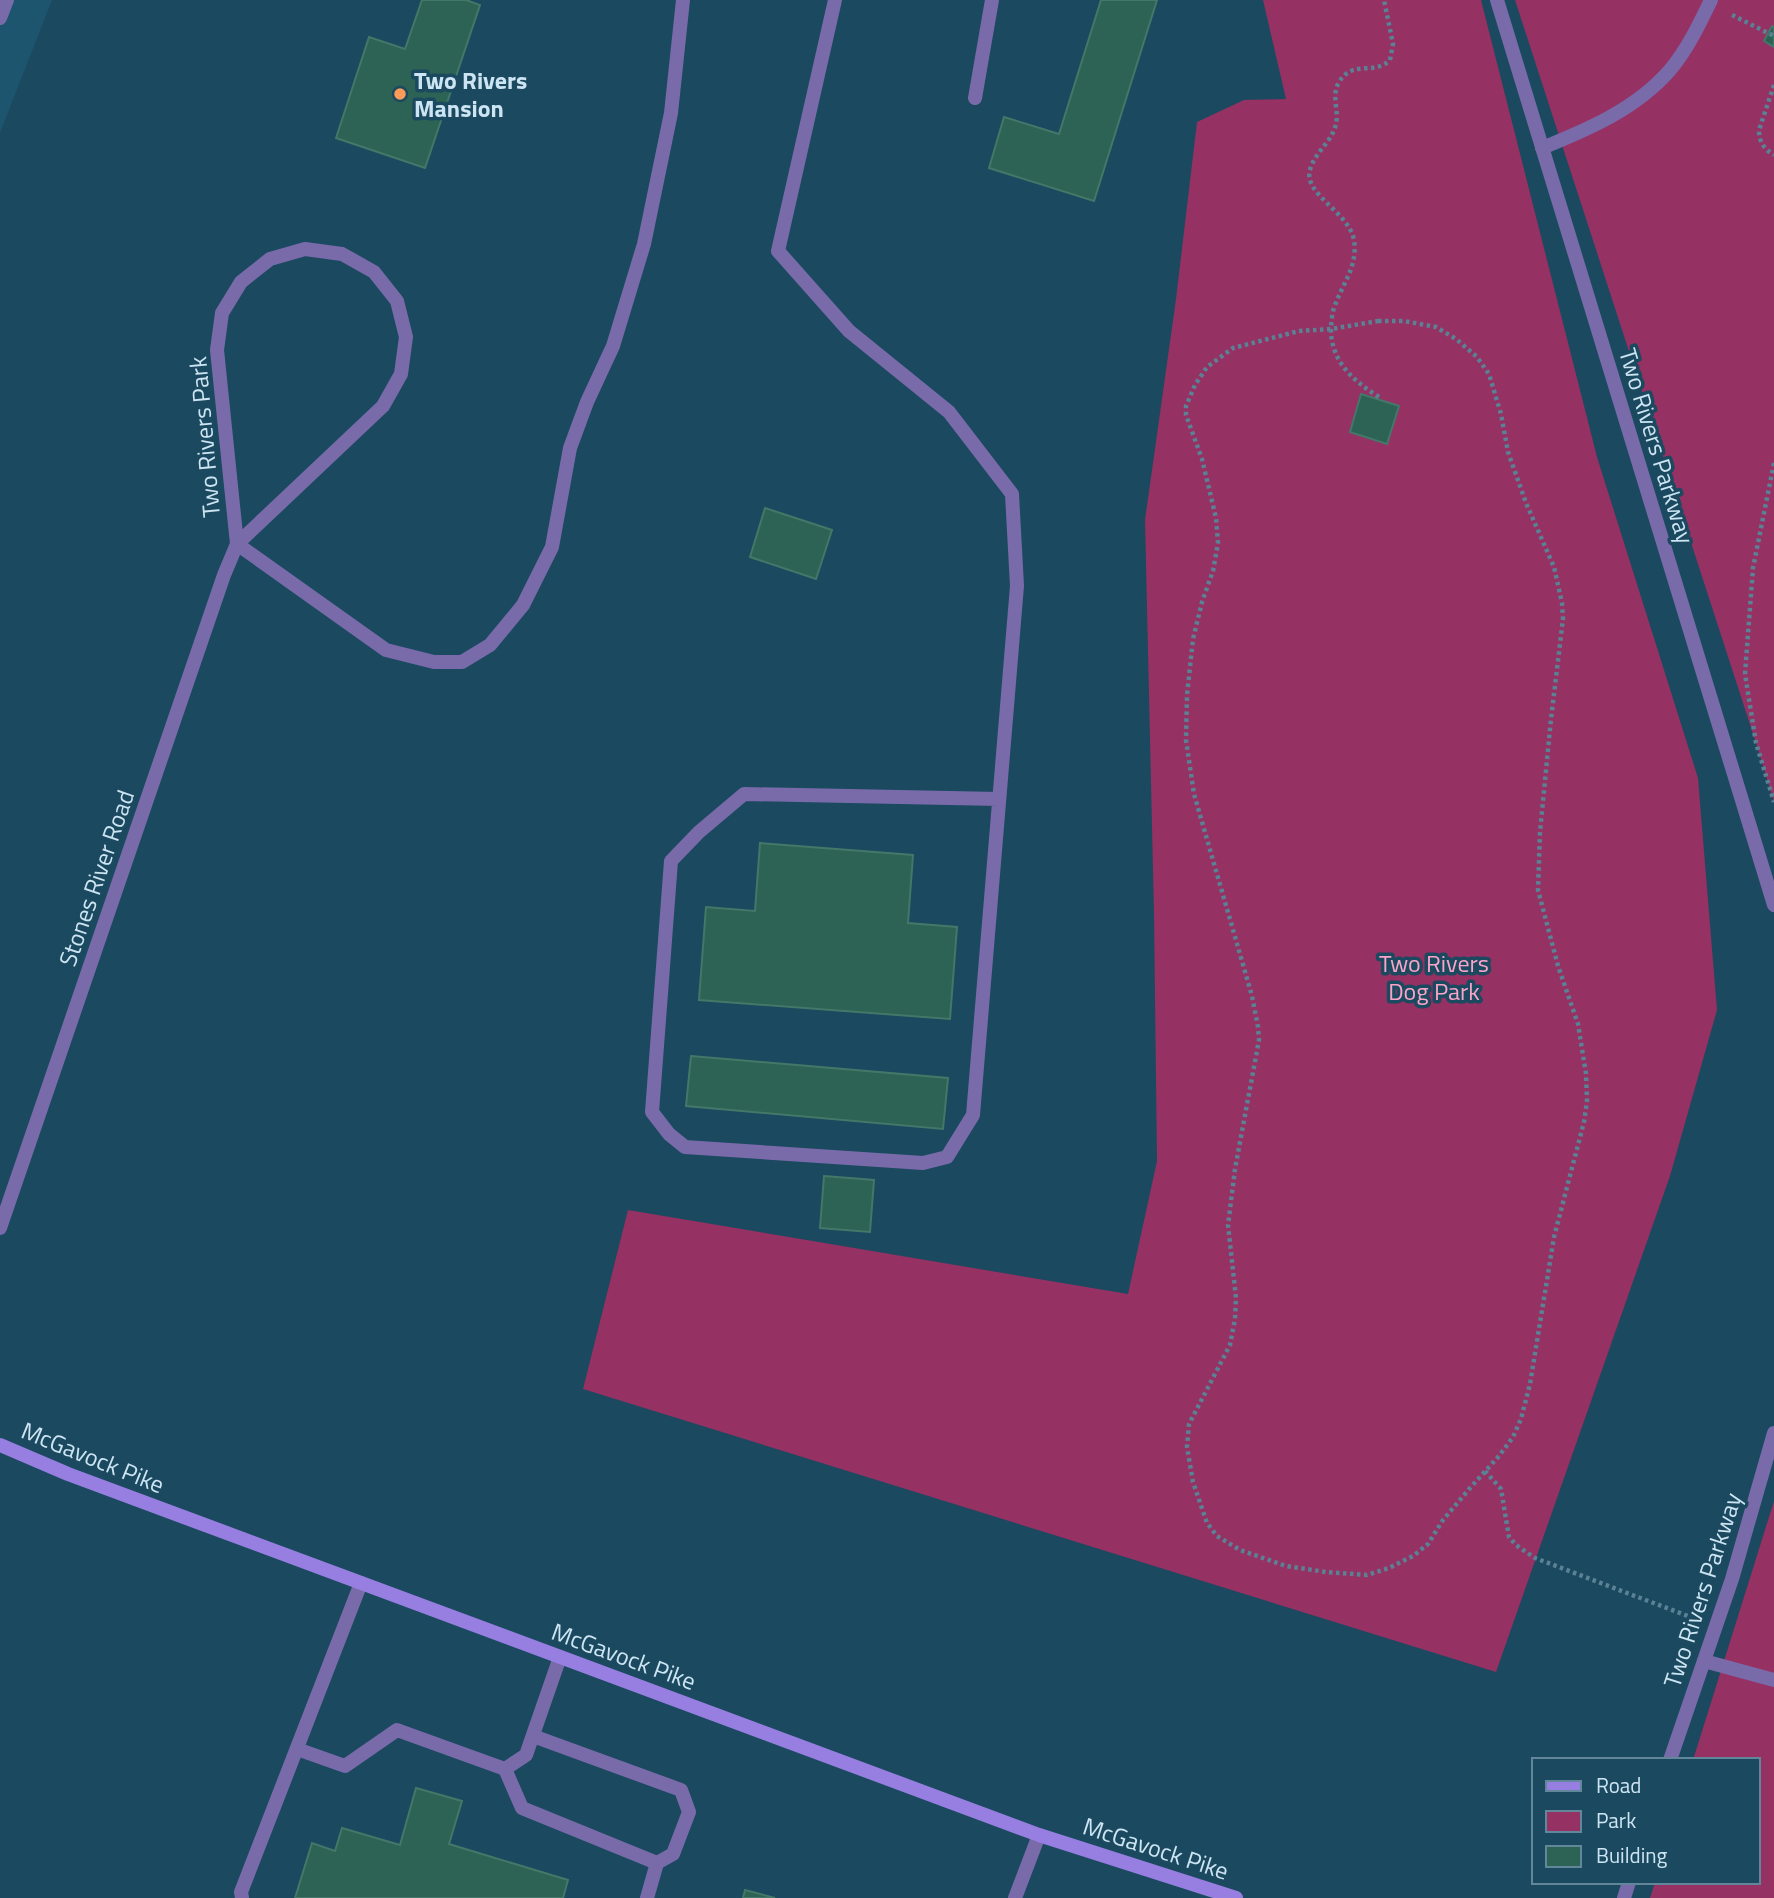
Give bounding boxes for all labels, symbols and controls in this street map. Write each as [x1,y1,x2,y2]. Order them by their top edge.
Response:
place label: Two Rivers Mansion [414,62,527,126]
marker: Two Rivers Mansion [392,86,408,102]
street label: Two Rivers Parkway [1610,344,1704,549]
street label: Two Rivers Park [179,355,229,519]
street label: Stones River Road [49,785,143,971]
park label: Two Rivers Dog Park [1379,945,1489,1009]
street label: McGavock Pike [16,1412,170,1502]
street label: Two Rivers Parkway [1654,1488,1751,1692]
street label: McGavock Pike [547,1613,701,1699]
legend [1532,1758,1760,1884]
text: Road [1596,1769,1641,1801]
text: Park [1596,1804,1636,1836]
street label: McGavock Pike [1079,1808,1233,1888]
text: Building [1596,1839,1668,1871]

